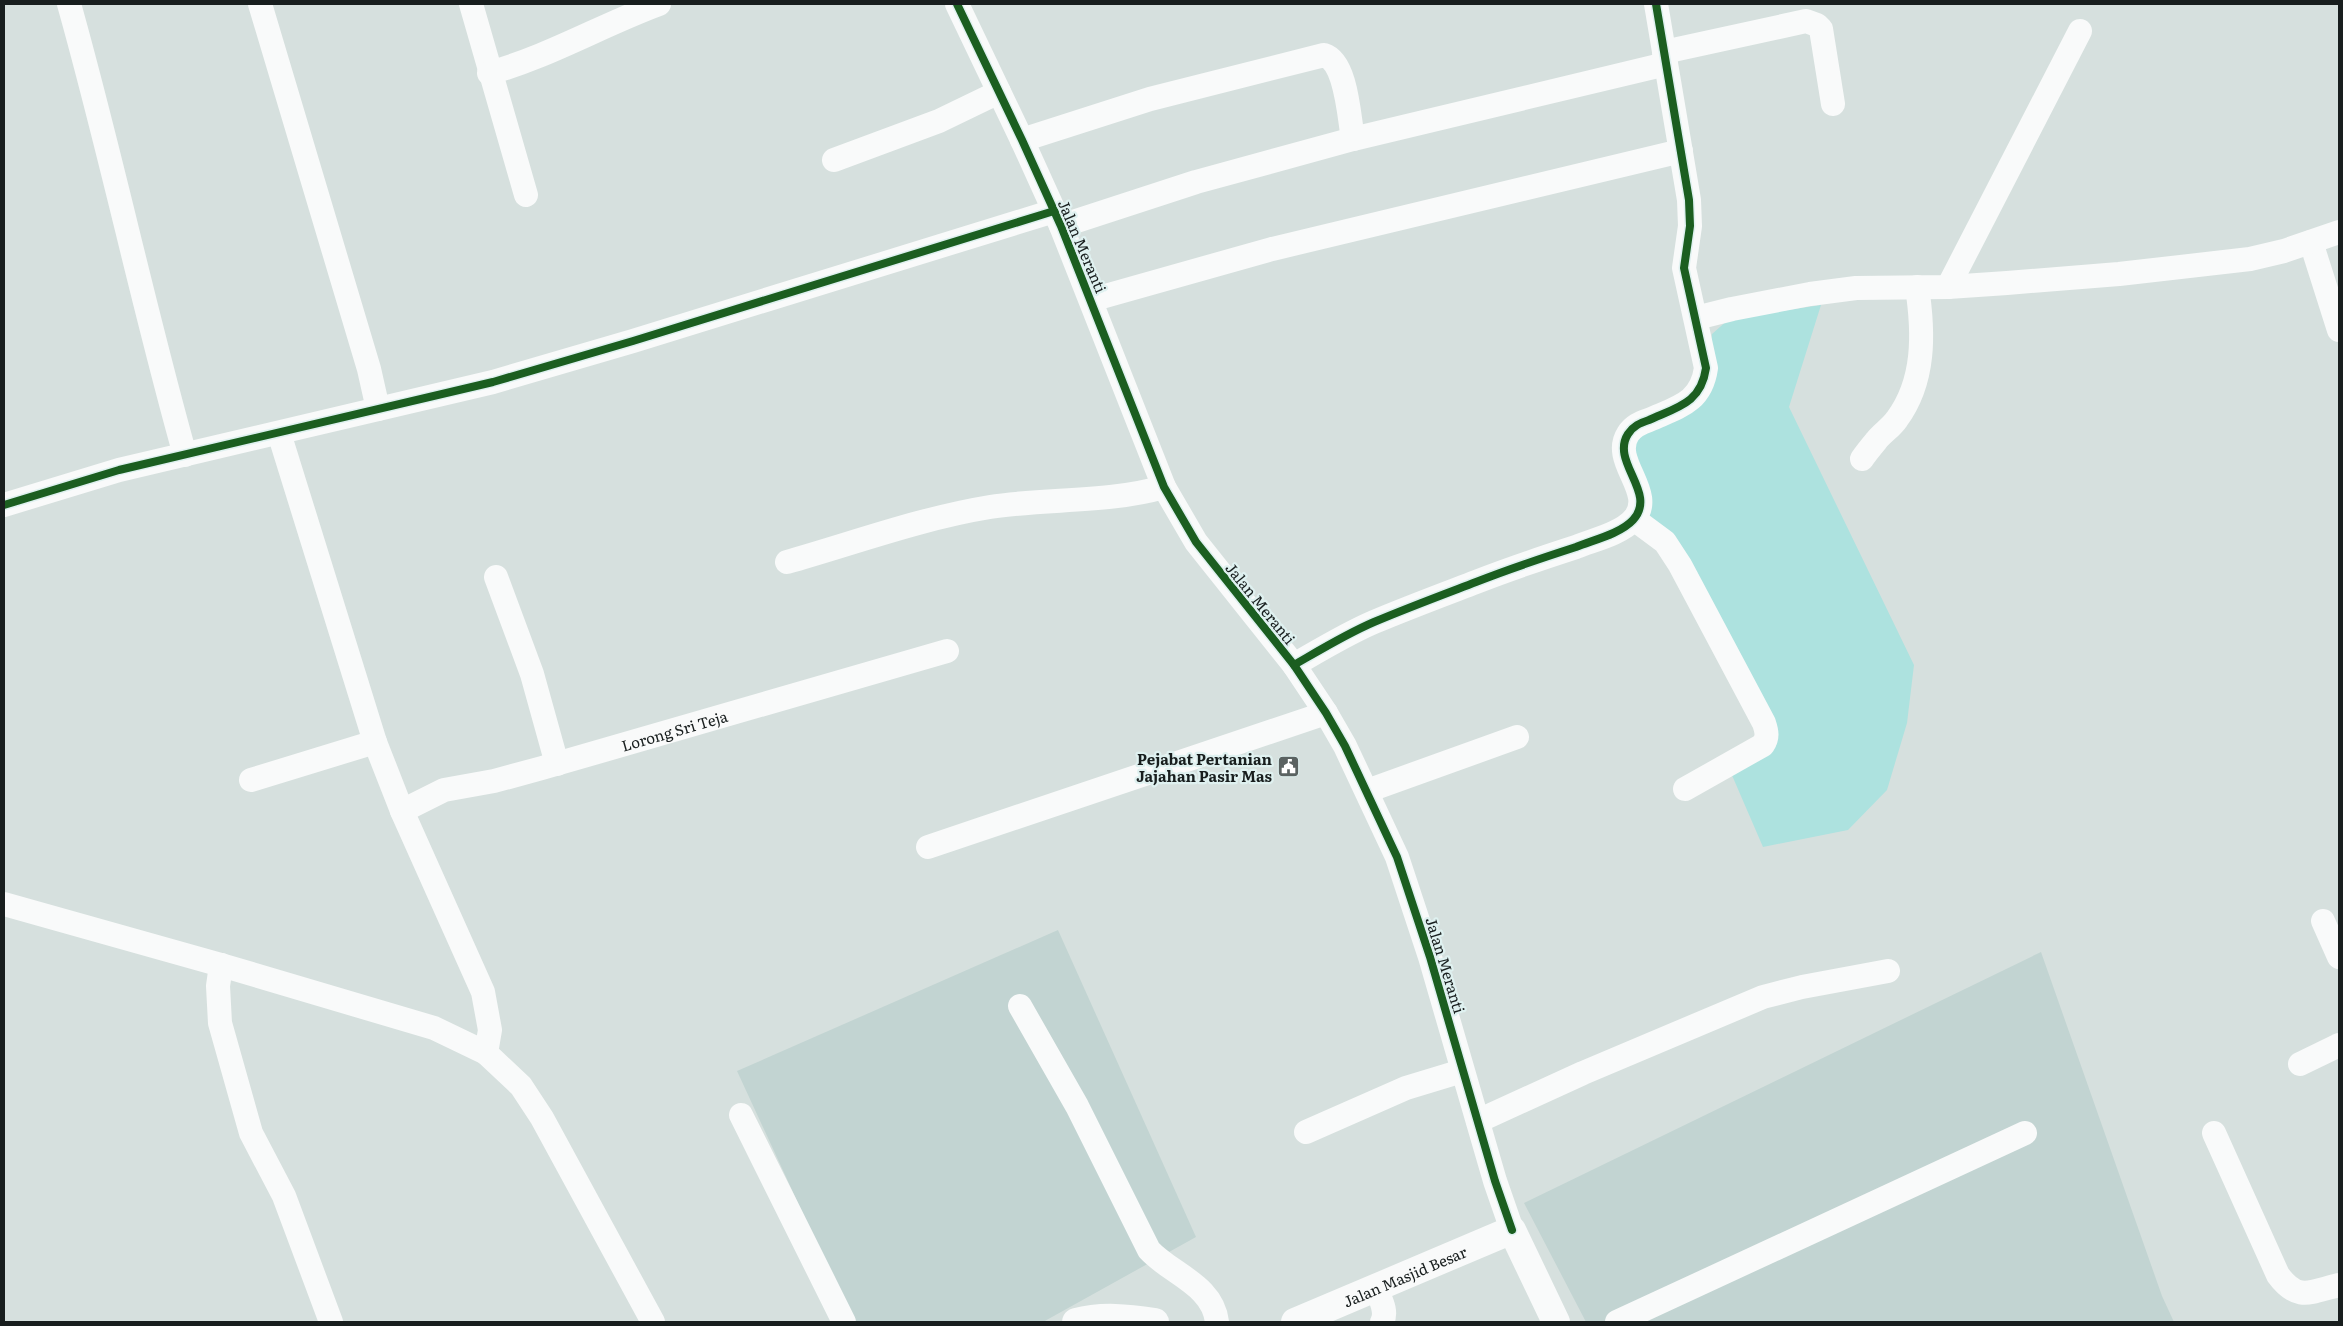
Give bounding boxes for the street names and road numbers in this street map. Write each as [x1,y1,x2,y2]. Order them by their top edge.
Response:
street label: Jalan Meranti [1053,196,1113,296]
street label: Jalan Meranti [1221,557,1301,649]
street label: Lorong Sri Teja [618,703,731,756]
street label: Jalan Meranti [1420,914,1472,1016]
street label: Jalan Masjid Besar [1339,1239,1470,1312]

